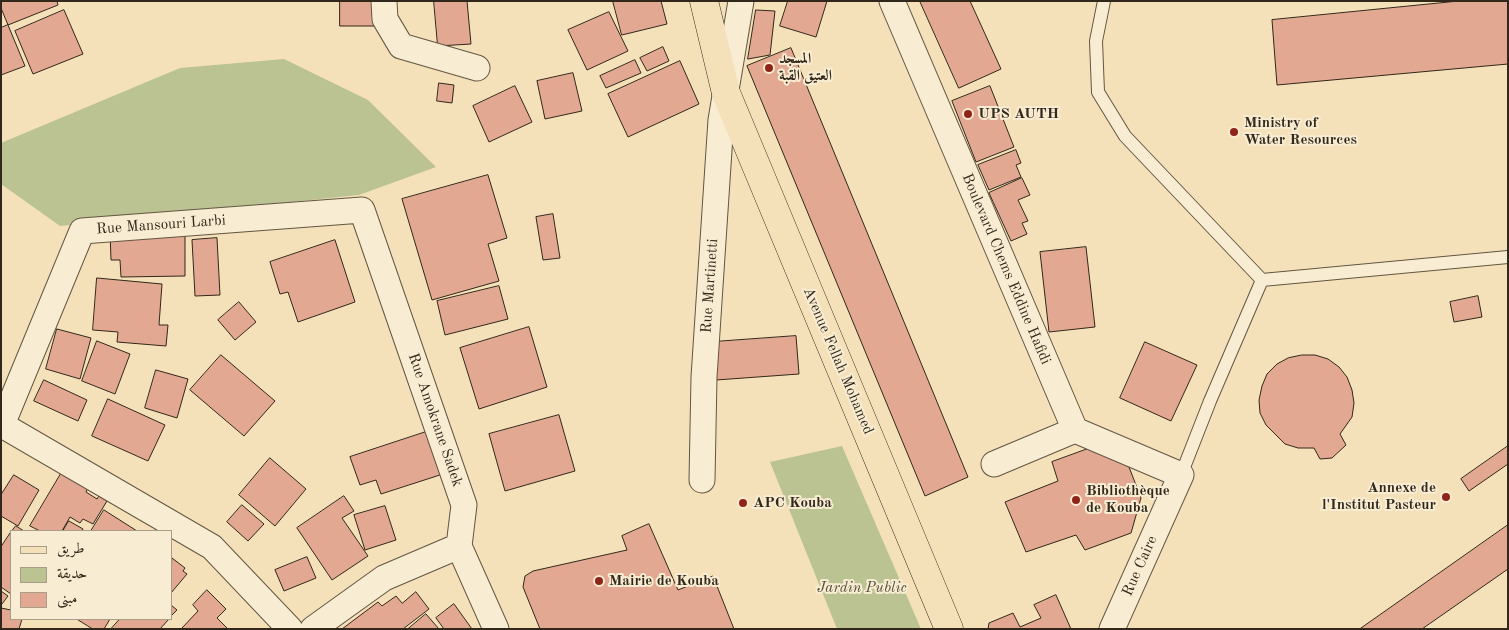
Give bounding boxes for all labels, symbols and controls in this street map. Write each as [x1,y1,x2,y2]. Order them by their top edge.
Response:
place label: المسجد العتيق القبة [779,50,832,85]
marker: المسجد العتيق القبة [763,62,775,74]
place label: UPS AUTH [978,105,1059,123]
marker: UPS AUTH [962,108,974,120]
place label: Ministry of Water Resources [1244,114,1357,149]
marker: Ministry of Water Resources [1228,126,1240,138]
street label: Boulevard Chems Eddine Hafidi [957,171,1055,367]
street label: Rue Mansouri Larbi [96,212,226,238]
street label: Rue Martinetti [698,238,722,334]
street label: Avenue Fellah Mohamed [799,285,877,437]
street label: Rue Amokrane Sadek [404,351,466,489]
place label: Annexe de l'Institut Pasteur [1322,479,1436,514]
place label: Bibliothèque de Kouba [1086,482,1170,517]
marker: Annexe de l'Institut Pasteur [1440,491,1452,503]
place label: APC Kouba [753,494,832,512]
marker: Bibliothèque de Kouba [1070,494,1082,506]
marker: APC Kouba [737,497,749,509]
legend [10,530,172,620]
street label: Rue Caire [1119,533,1161,599]
text: طريق [57,542,84,557]
text: حديقة [57,567,87,582]
place label: Mairie de Kouba [609,572,719,590]
marker: Mairie de Kouba [593,575,605,587]
park label: Jardin Public [817,579,907,597]
text: مبنى [57,592,77,607]

